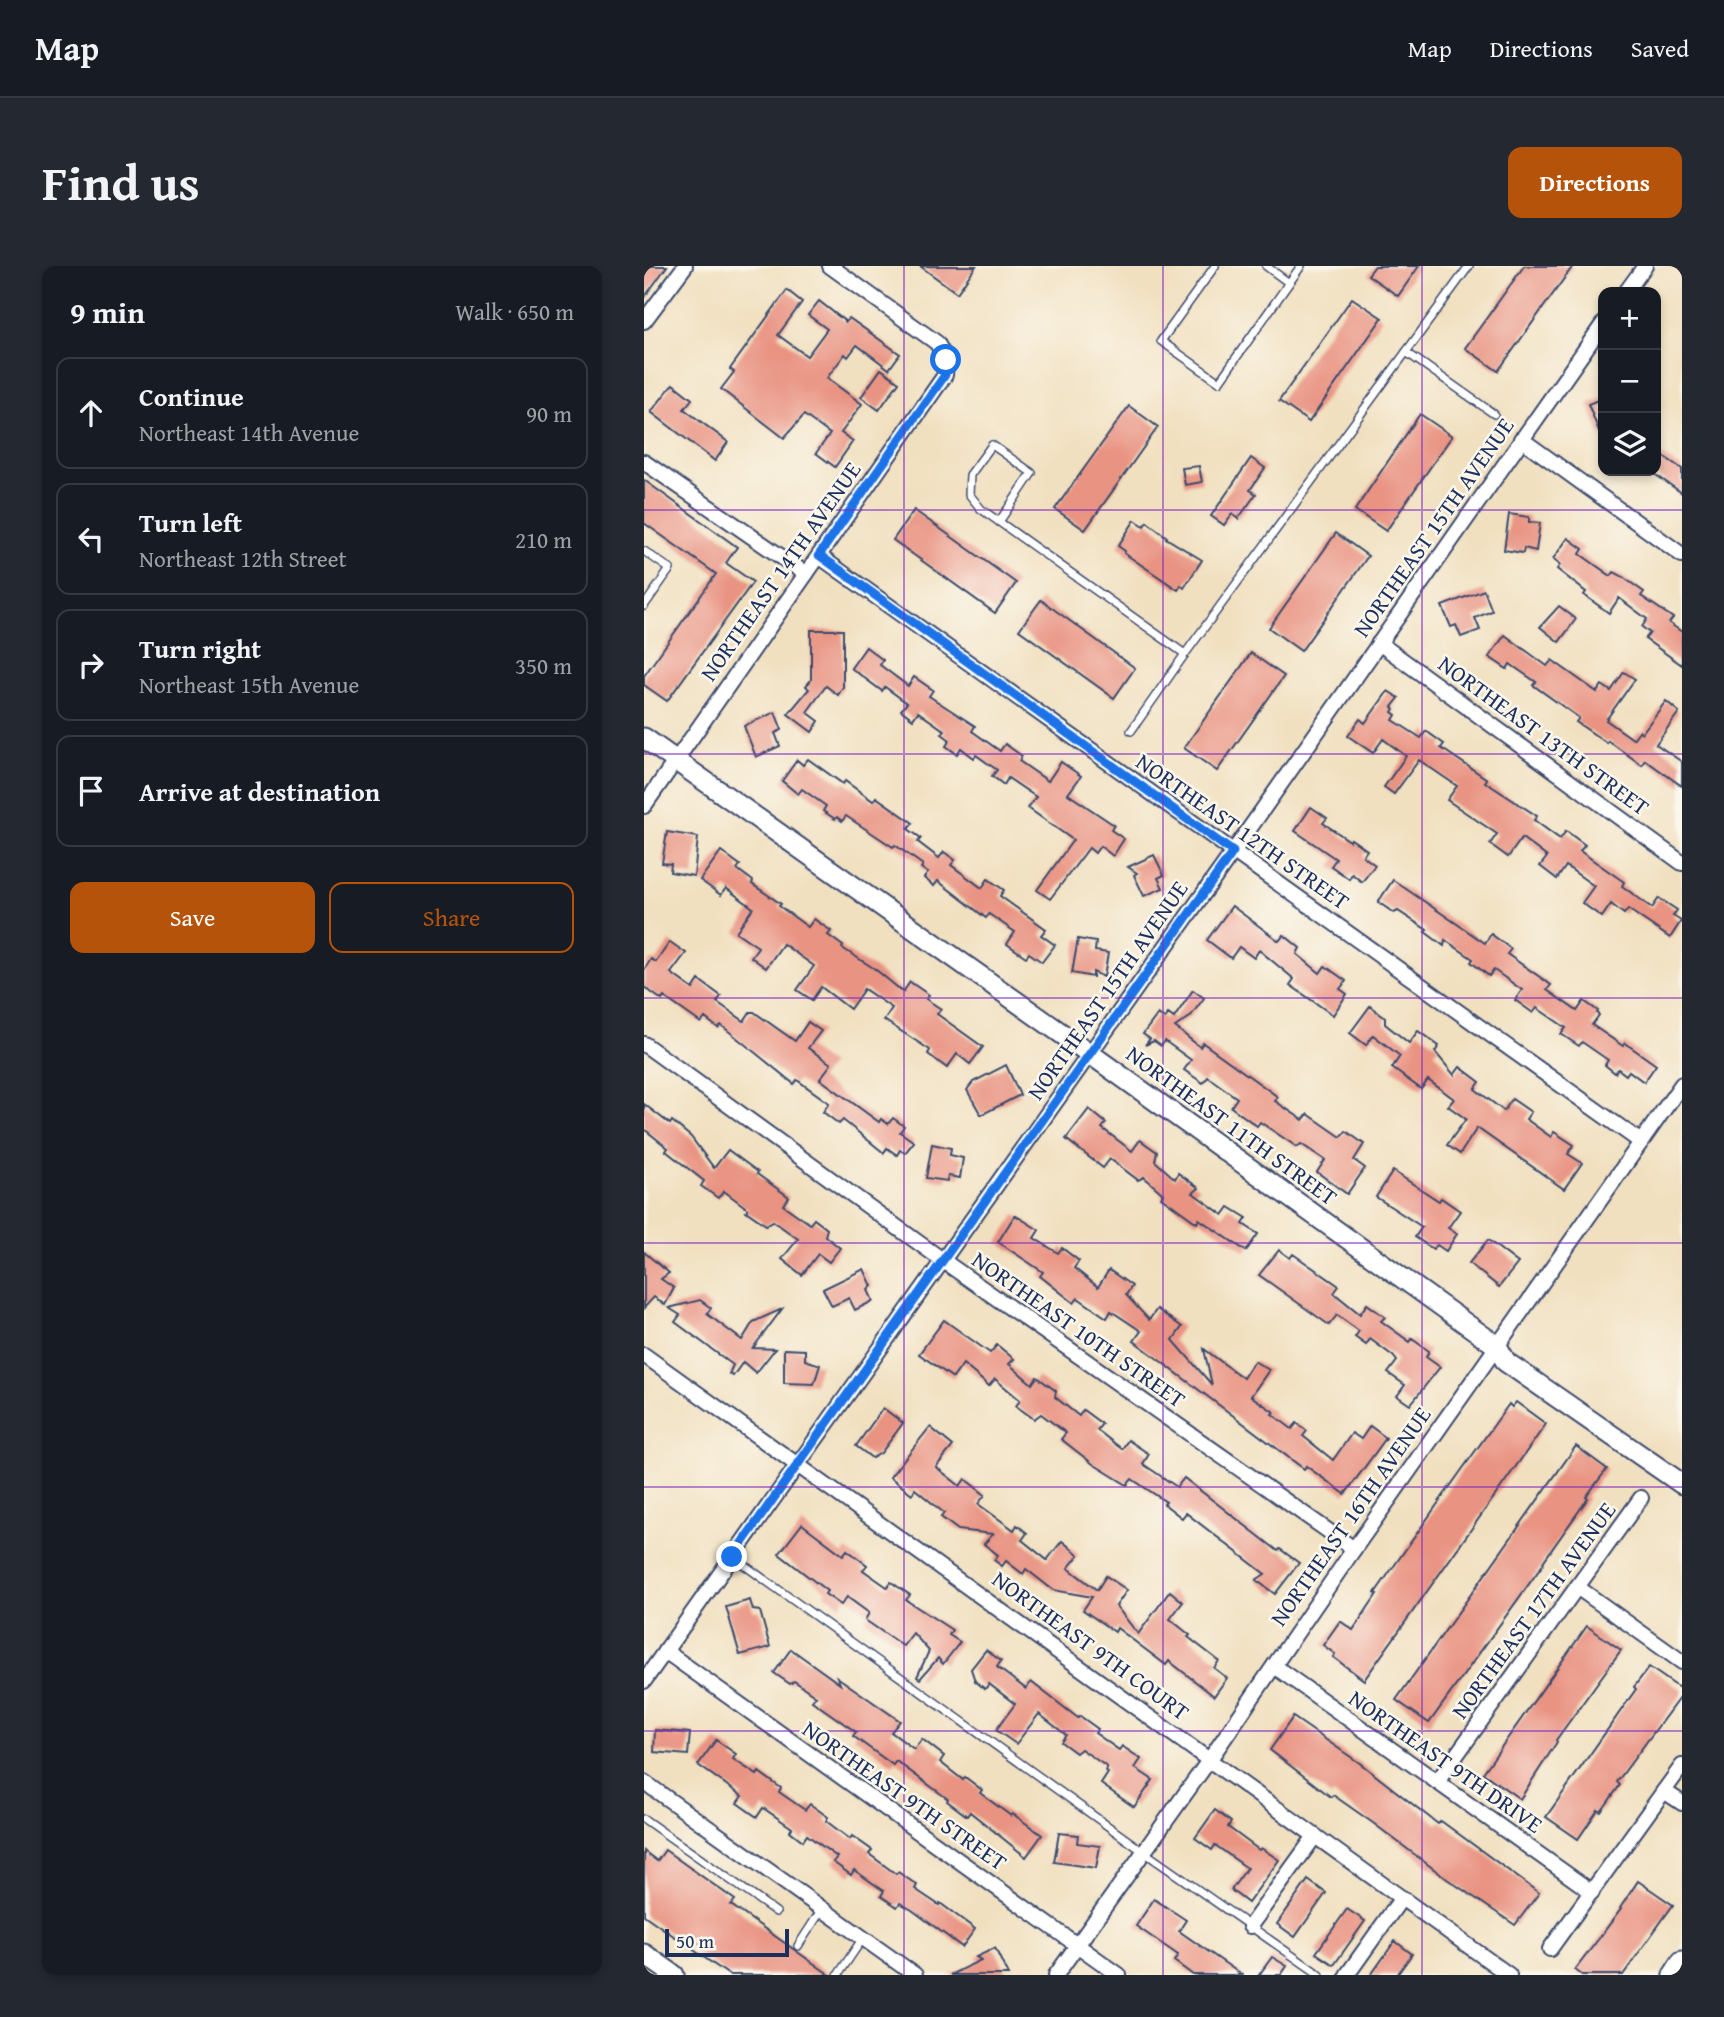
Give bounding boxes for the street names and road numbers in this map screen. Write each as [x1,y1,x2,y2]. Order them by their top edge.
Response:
street label: NORTHEAST 15TH AVENUE [1345,411,1521,643]
street label: NORTHEAST 14TH AVENUE [692,455,868,687]
street label: NORTHEAST 13TH STREET [1432,647,1656,823]
street label: NORTHEAST 12TH STREET [1130,745,1356,917]
street label: NORTHEAST 15TH AVENUE [1019,874,1195,1106]
street label: NORTHEAST 11TH STREET [1120,1037,1344,1213]
street label: NORTHEAST 10TH STREET [966,1243,1192,1415]
street label: NORTHEAST 16TH AVENUE [1262,1400,1438,1632]
street label: NORTHEAST 17TH AVENUE [1443,1495,1623,1725]
street label: NORTHEAST 9TH COURT [986,1562,1196,1728]
street label: NORTHEAST 9TH DRIVE [1342,1682,1550,1840]
street label: NORTHEAST 9TH STREET [796,1712,1014,1878]

